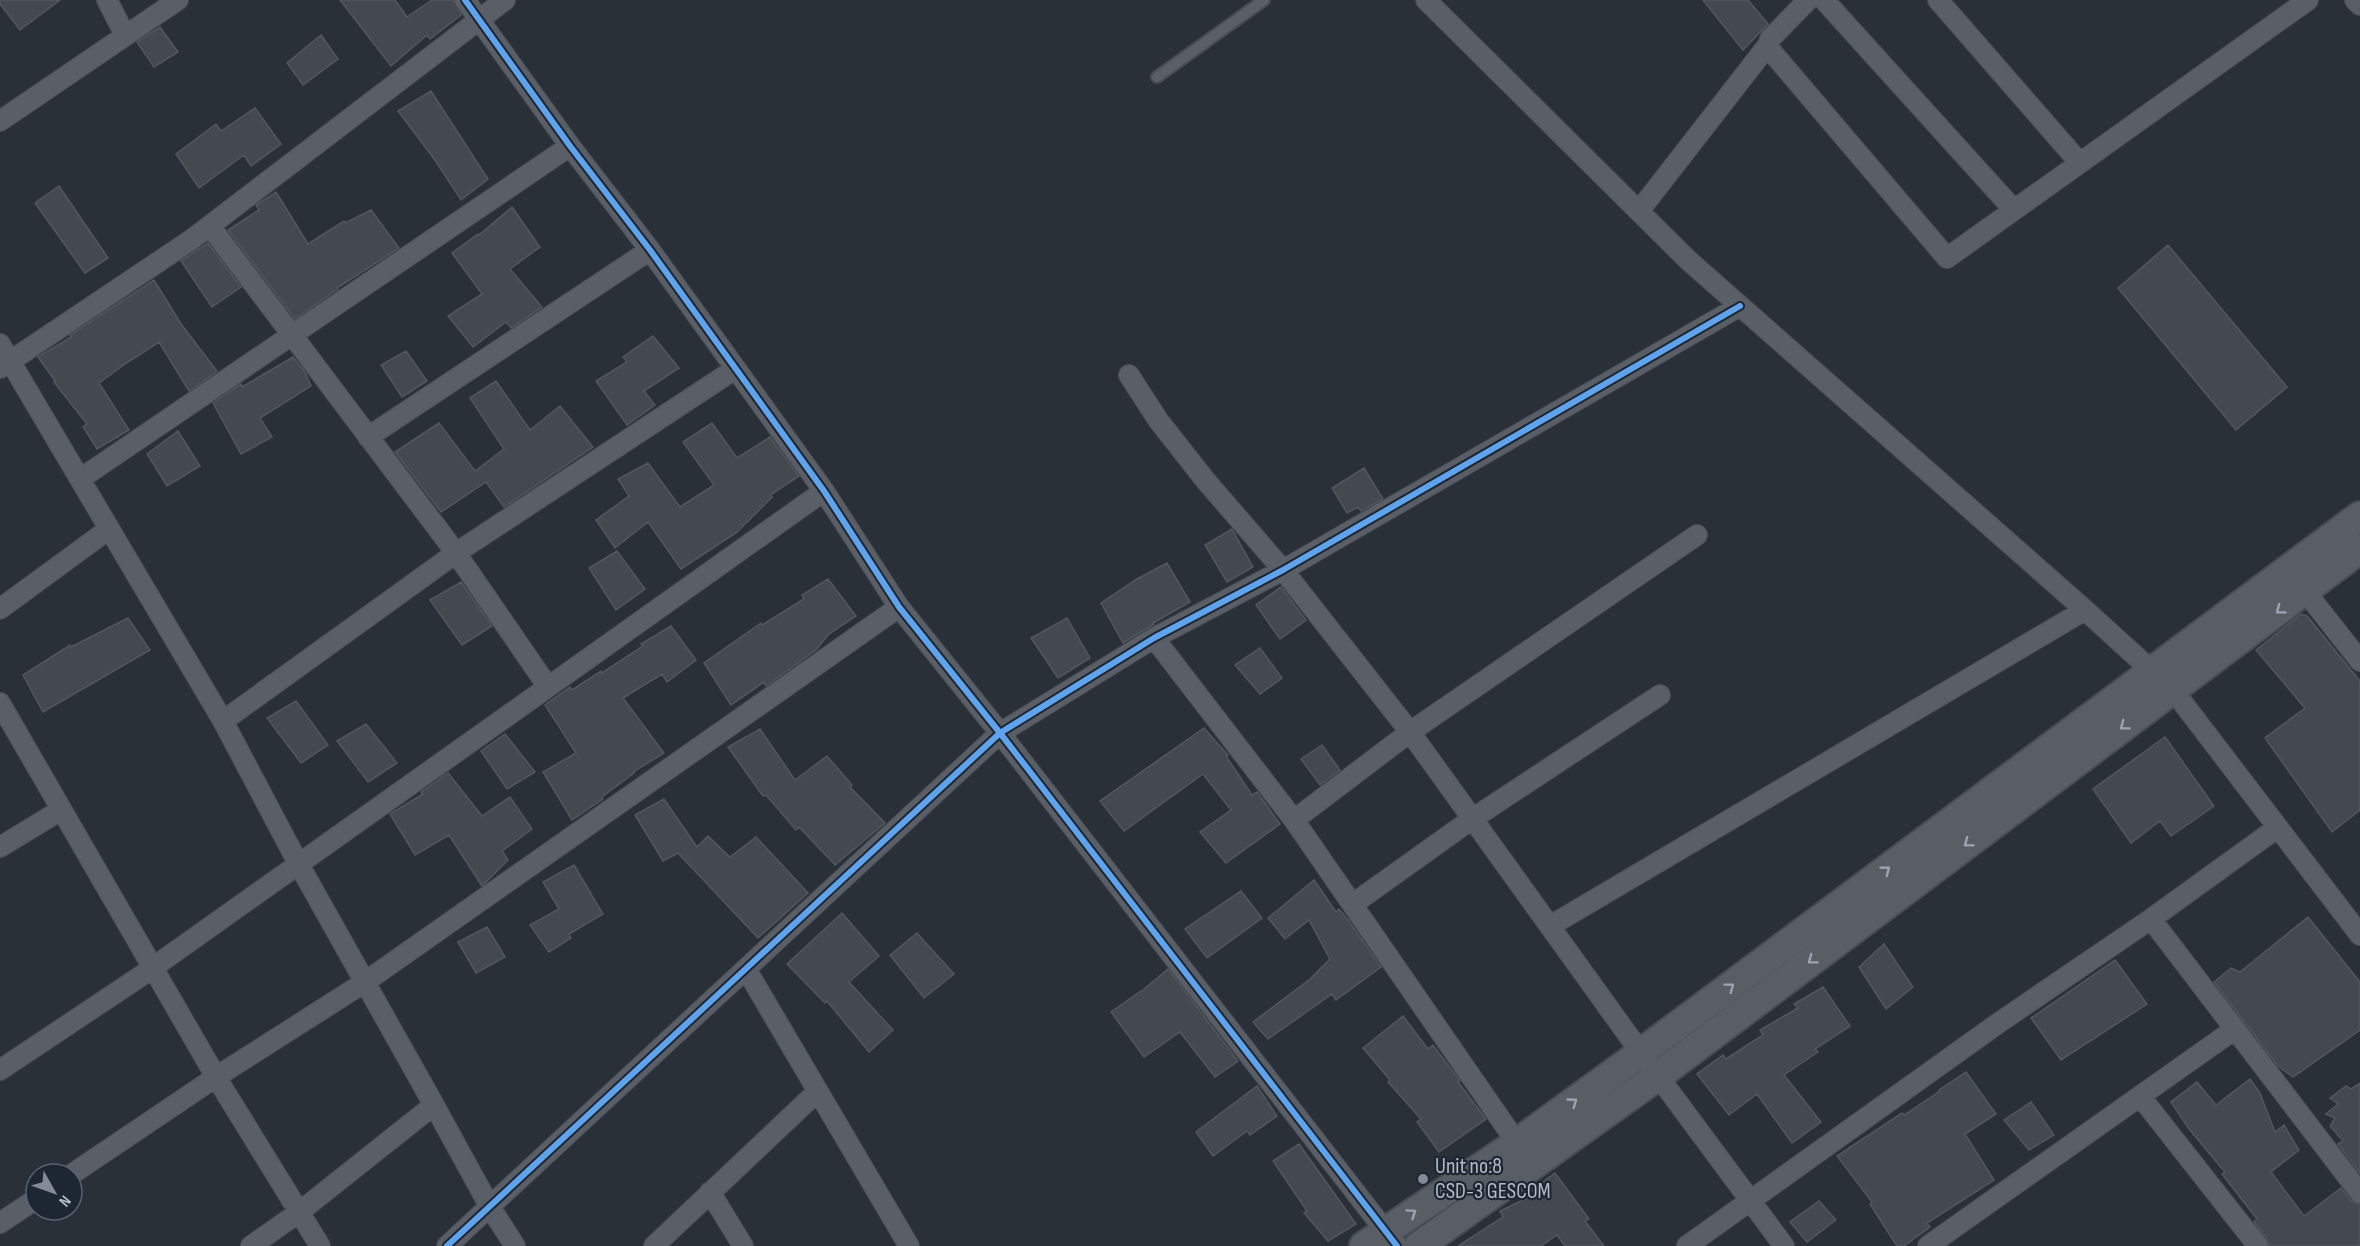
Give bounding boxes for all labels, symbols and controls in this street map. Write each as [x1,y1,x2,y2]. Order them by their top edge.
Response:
one-way arrow [2276,602,2287,613]
one-way arrow [2120,719,2131,730]
one-way arrow [1963,836,1974,847]
one-way arrow [1880,866,1891,877]
one-way arrow [1807,953,1818,964]
one-way arrow [1723,983,1734,994]
one-way arrow [1566,1098,1577,1109]
place label: Unit no:8 CSD-3 GESCOM [1435,1153,1551,1205]
north arrow [24,1162,84,1222]
marker: Unit no:8 CSD-3 GESCOM [1416,1172,1430,1186]
text: N [54,1191,74,1210]
one-way arrow [1406,1209,1417,1220]

